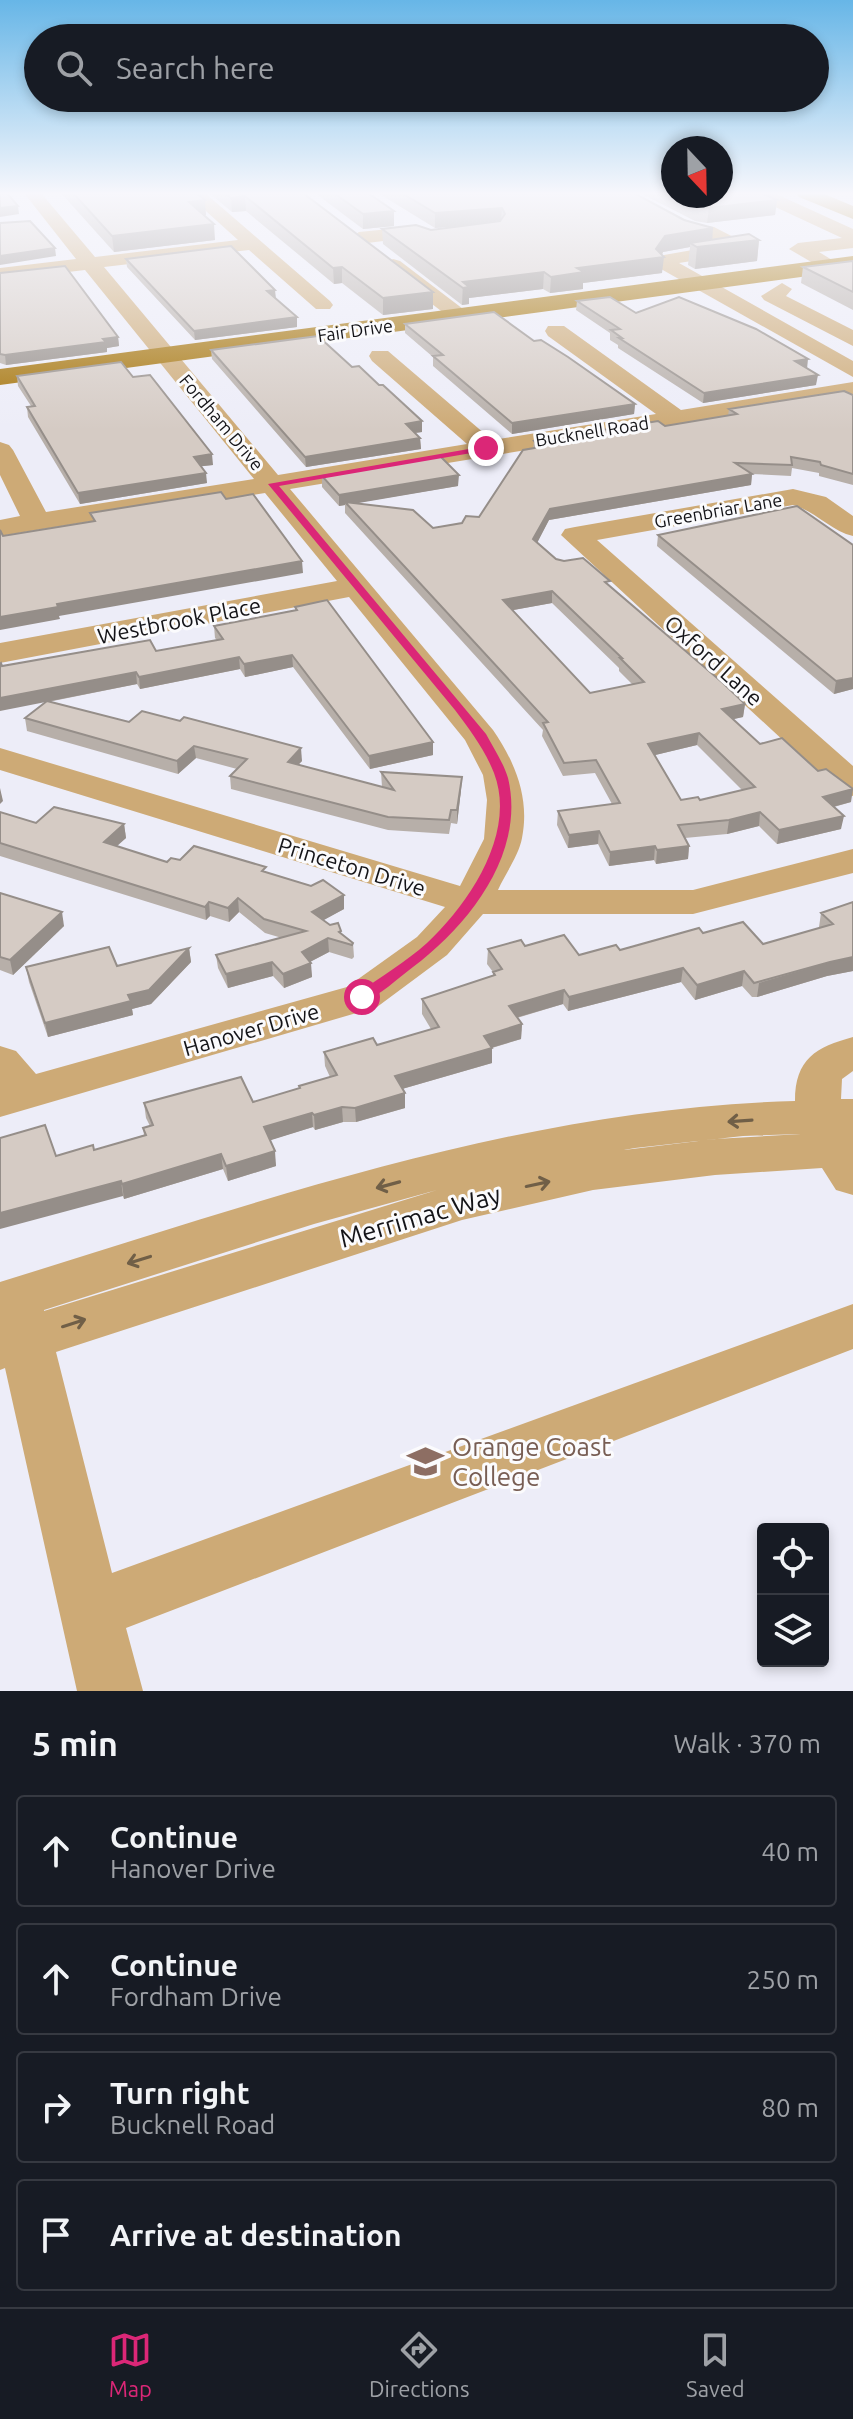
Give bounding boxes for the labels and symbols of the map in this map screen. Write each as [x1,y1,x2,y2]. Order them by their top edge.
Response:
north arrow [661,136,733,208]
street label: Fair Drive [316,315,394,345]
street label: Fordham Drive [176,370,268,474]
street label: Bucknell Road [534,412,650,450]
route end [468,430,504,466]
street label: Greenbriar Lane [653,489,783,531]
street label: Westbrook Place [95,592,263,648]
street label: Oxford Lane [660,610,768,710]
street label: Princeton Drive [275,832,429,900]
route start [344,979,380,1015]
street label: Hanover Drive [180,998,322,1060]
one-way arrow [727,1114,754,1129]
one-way arrow [524,1176,550,1191]
one-way arrow [375,1178,401,1193]
street label: Merrimac Way [336,1179,504,1253]
one-way arrow [127,1254,152,1268]
one-way arrow [62,1315,87,1330]
place label: Orange Coast College [452,1432,611,1491]
school or university icon: Orange Coast College [407,1442,445,1480]

